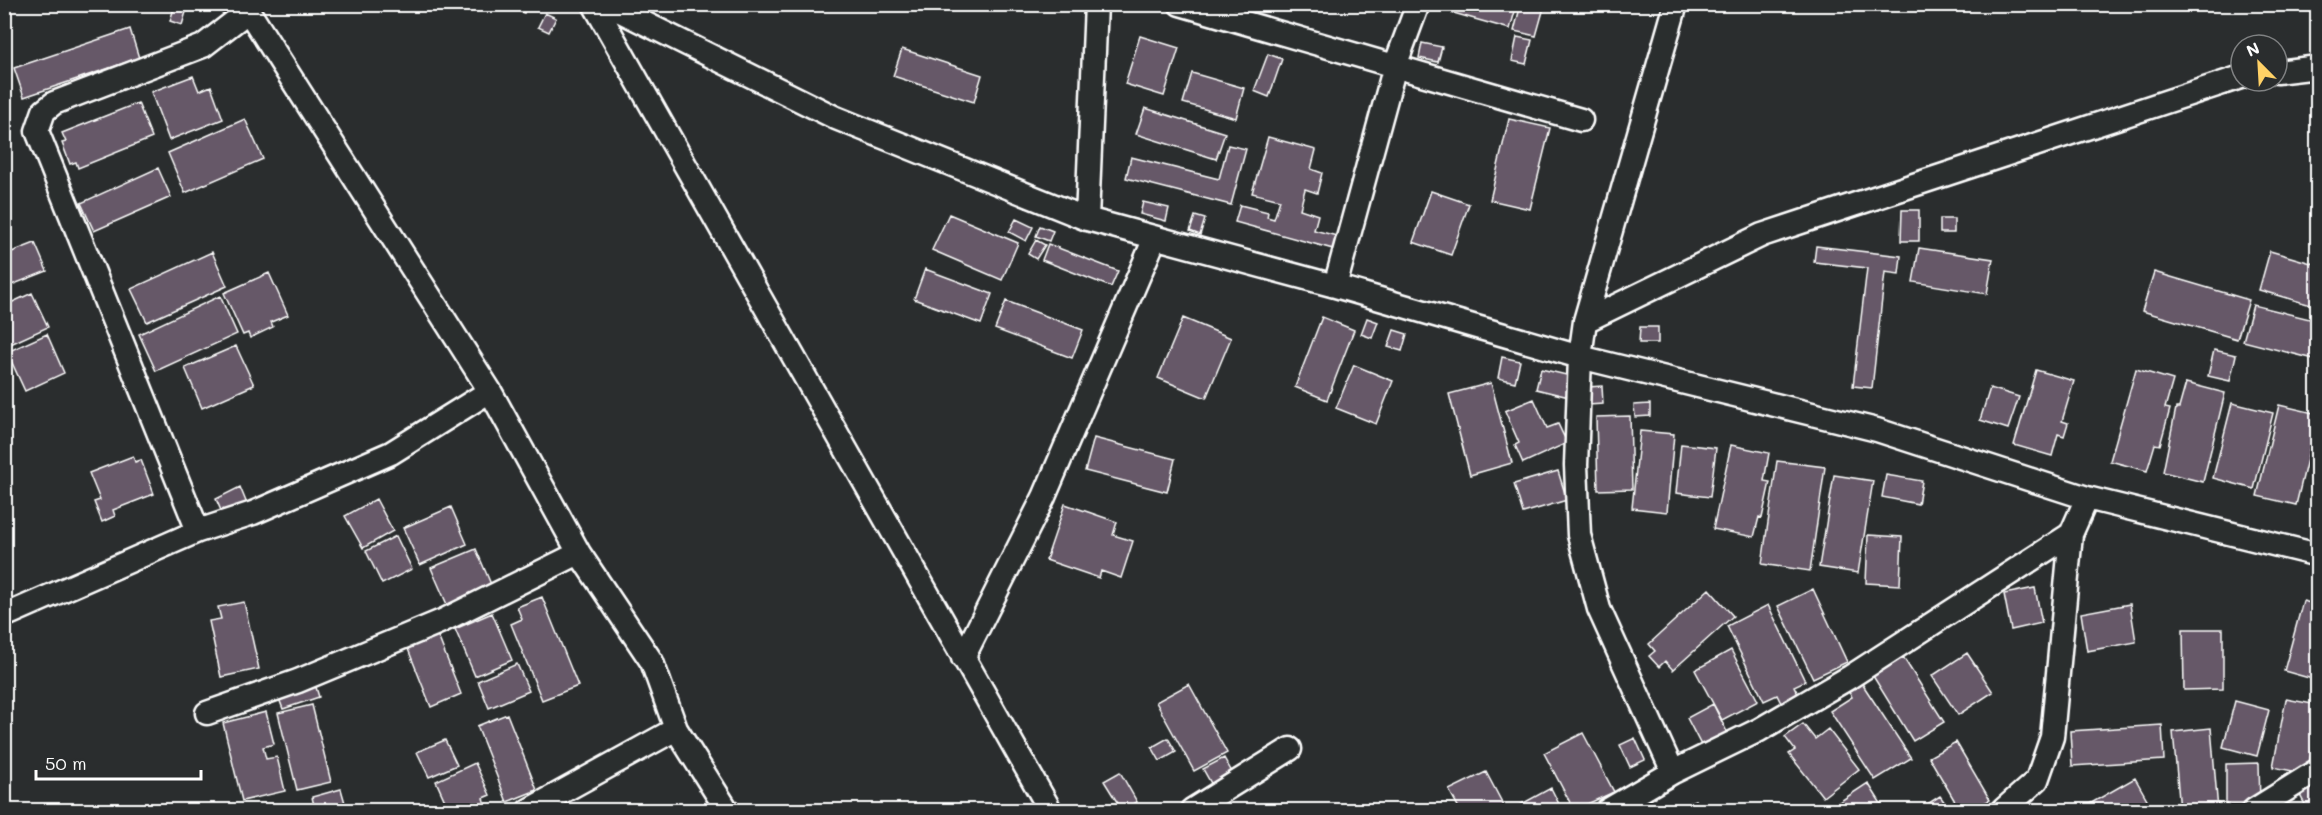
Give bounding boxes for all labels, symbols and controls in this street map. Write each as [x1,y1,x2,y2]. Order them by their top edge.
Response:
north arrow [2229,33,2289,93]
text: N [2243,37,2263,61]
scale bar [36,743,201,781]
text: 50 m [45,751,87,775]

